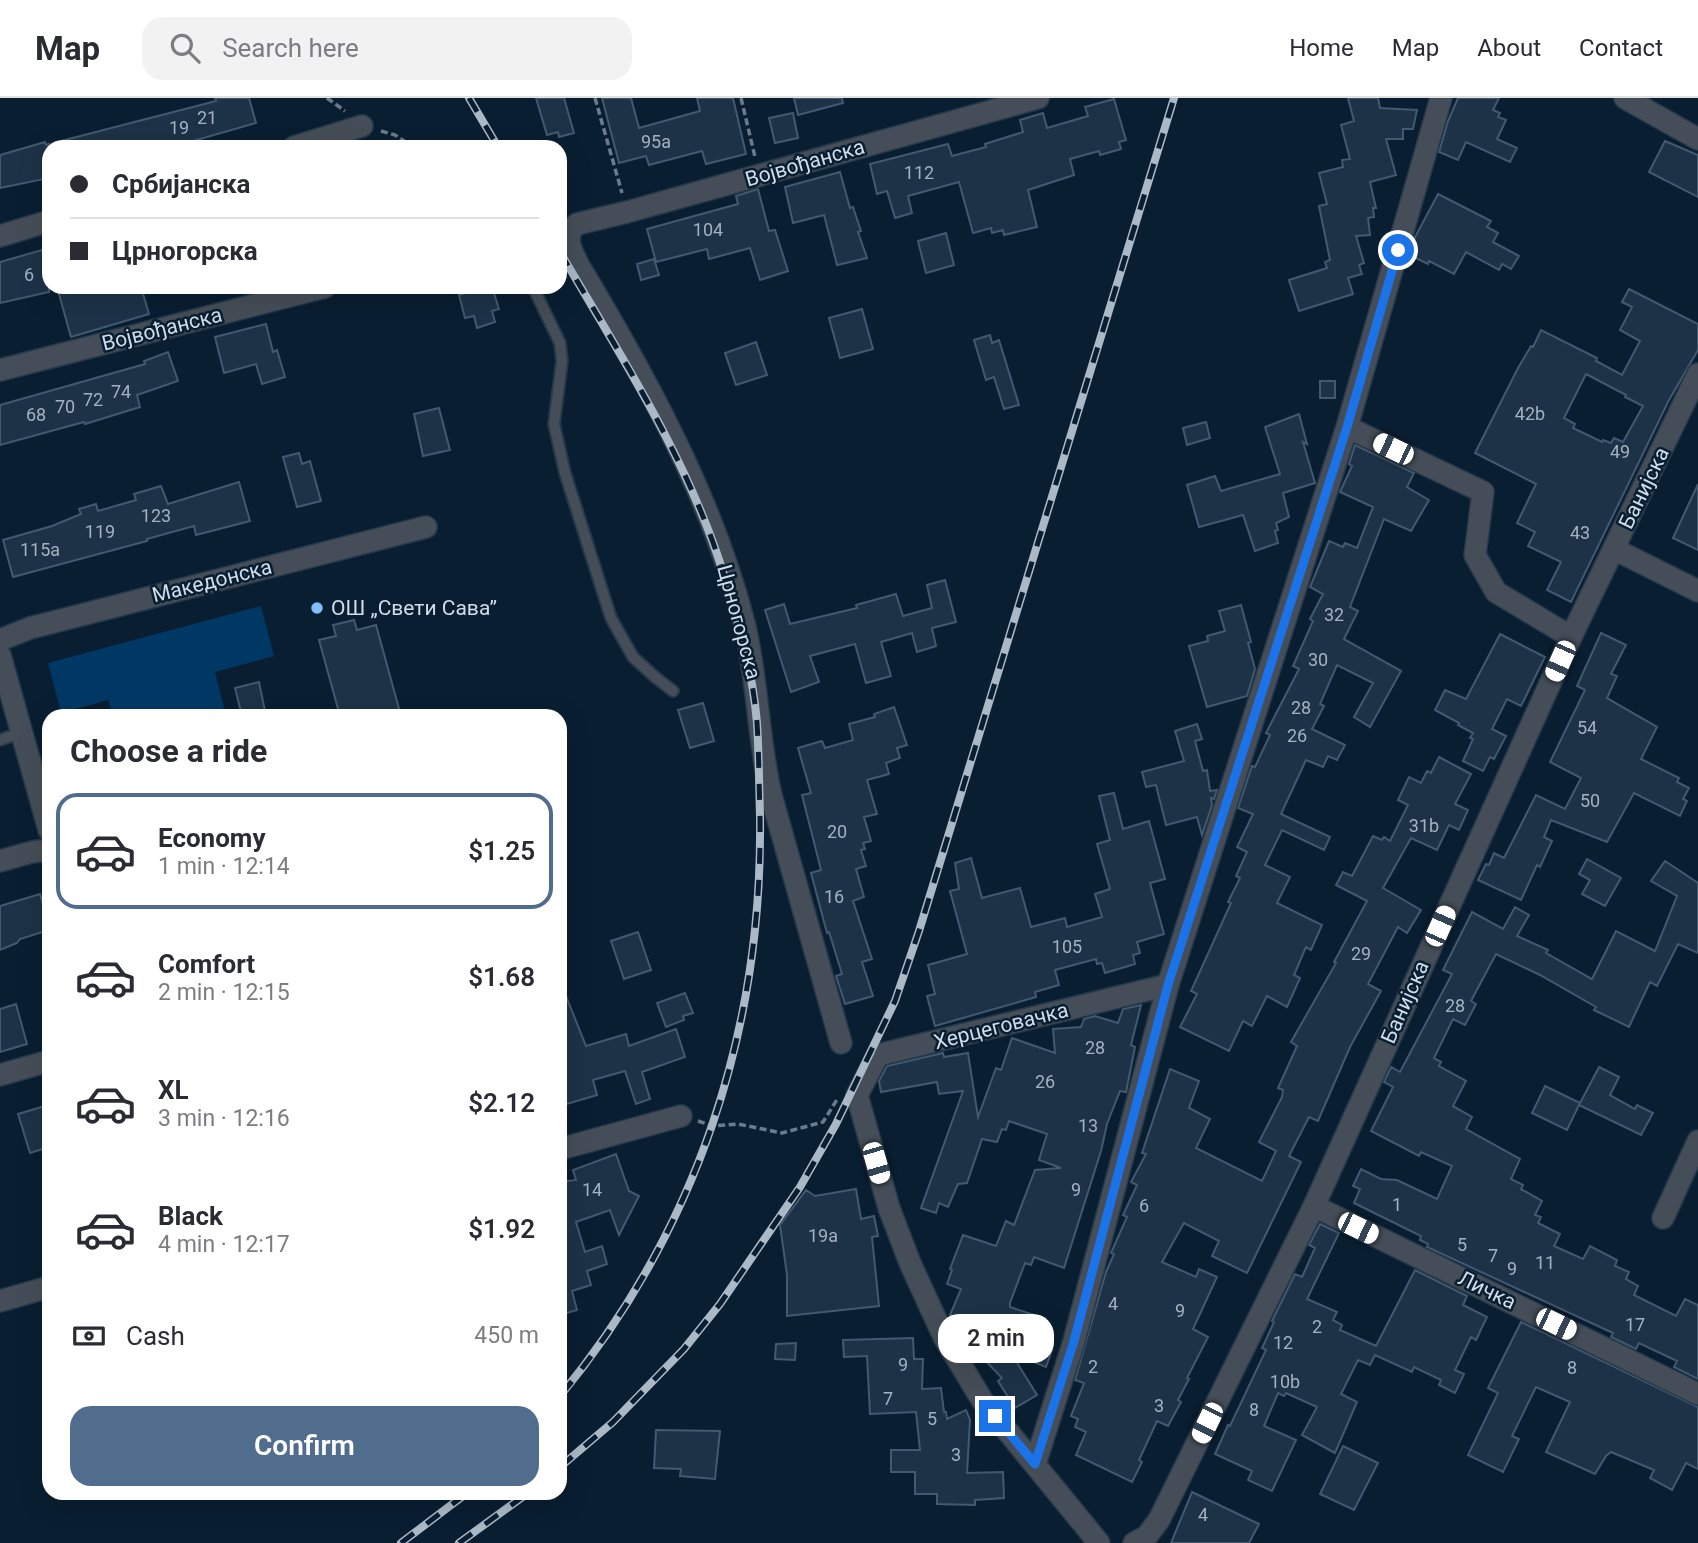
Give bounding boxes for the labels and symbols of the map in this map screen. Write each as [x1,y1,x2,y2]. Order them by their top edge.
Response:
house number: 21 [197,107,217,128]
house number: 19 [169,117,189,138]
house number: 95a [641,131,671,152]
street label: Војвођанска [743,135,867,191]
house number: 112 [904,162,934,183]
house number: 104 [693,219,723,240]
route start [1382,234,1414,266]
house number: 6 [24,264,34,285]
street label: Војвођанска [99,302,225,356]
house number: 74 [111,381,131,402]
house number: 72 [83,389,103,410]
house number: 70 [55,396,75,417]
house number: 42b [1515,403,1545,424]
house number: 68 [26,404,46,425]
car [1370,430,1417,468]
house number: 49 [1610,441,1630,462]
street label: Банијска [1614,443,1674,533]
house number: 123 [141,505,171,526]
house number: 119 [85,521,115,542]
house number: 43 [1570,522,1590,543]
house number: 115a [20,539,60,560]
street label: Македонска [150,555,274,607]
street label: Црногорска [712,562,766,682]
place label: ОШ „Свети Сава” [331,596,497,620]
marker: ОШ „Свети Сава” [309,600,325,616]
house number: 32 [1324,604,1344,625]
car [1542,638,1579,684]
house number: 30 [1308,649,1328,670]
house number: 28 [1291,697,1311,718]
house number: 54 [1577,717,1597,738]
house number: 26 [1287,725,1307,746]
house number: 50 [1580,790,1600,811]
house number: 31b [1409,815,1439,836]
house number: 20 [827,821,847,842]
house number: 16 [824,886,844,907]
car [1422,903,1459,949]
house number: 105 [1052,936,1082,957]
house number: 29 [1351,943,1371,964]
street label: Банијска [1376,957,1434,1047]
house number: 28 [1445,995,1465,1016]
street label: Херцеговачка [931,998,1071,1054]
house number: 28 [1085,1037,1105,1058]
house number: 26 [1035,1071,1055,1092]
house number: 13 [1078,1115,1098,1136]
car [861,1140,892,1186]
house number: 14 [582,1179,602,1200]
house number: 9 [1071,1179,1081,1200]
house number: 1 [1392,1194,1402,1215]
house number: 6 [1139,1195,1149,1216]
car [1335,1209,1382,1247]
house number: 19a [808,1225,838,1246]
house number: 5 [1457,1234,1467,1255]
house number: 7 [1488,1245,1498,1266]
house number: 11 [1535,1252,1555,1273]
house number: 9 [1507,1258,1517,1279]
street label: Личка [1454,1266,1520,1314]
house number: 4 [1108,1293,1118,1314]
house number: 9 [1175,1300,1185,1321]
car [1533,1305,1580,1343]
callout: 2 min [937,1314,1053,1364]
house number: 17 [1625,1314,1645,1335]
house number: 2 [1312,1316,1322,1337]
house number: 12 [1273,1332,1293,1353]
house number: 9 [898,1354,908,1375]
house number: 2 [1088,1356,1098,1377]
house number: 8 [1567,1357,1577,1378]
house number: 10b [1270,1371,1300,1392]
house number: 7 [883,1388,893,1409]
house number: 3 [1154,1395,1164,1416]
house number: 8 [1249,1399,1259,1420]
route end [979,1400,1011,1432]
car [1189,1400,1226,1446]
house number: 5 [927,1408,937,1429]
house number: 3 [951,1444,961,1465]
house number: 4 [1198,1504,1208,1525]

